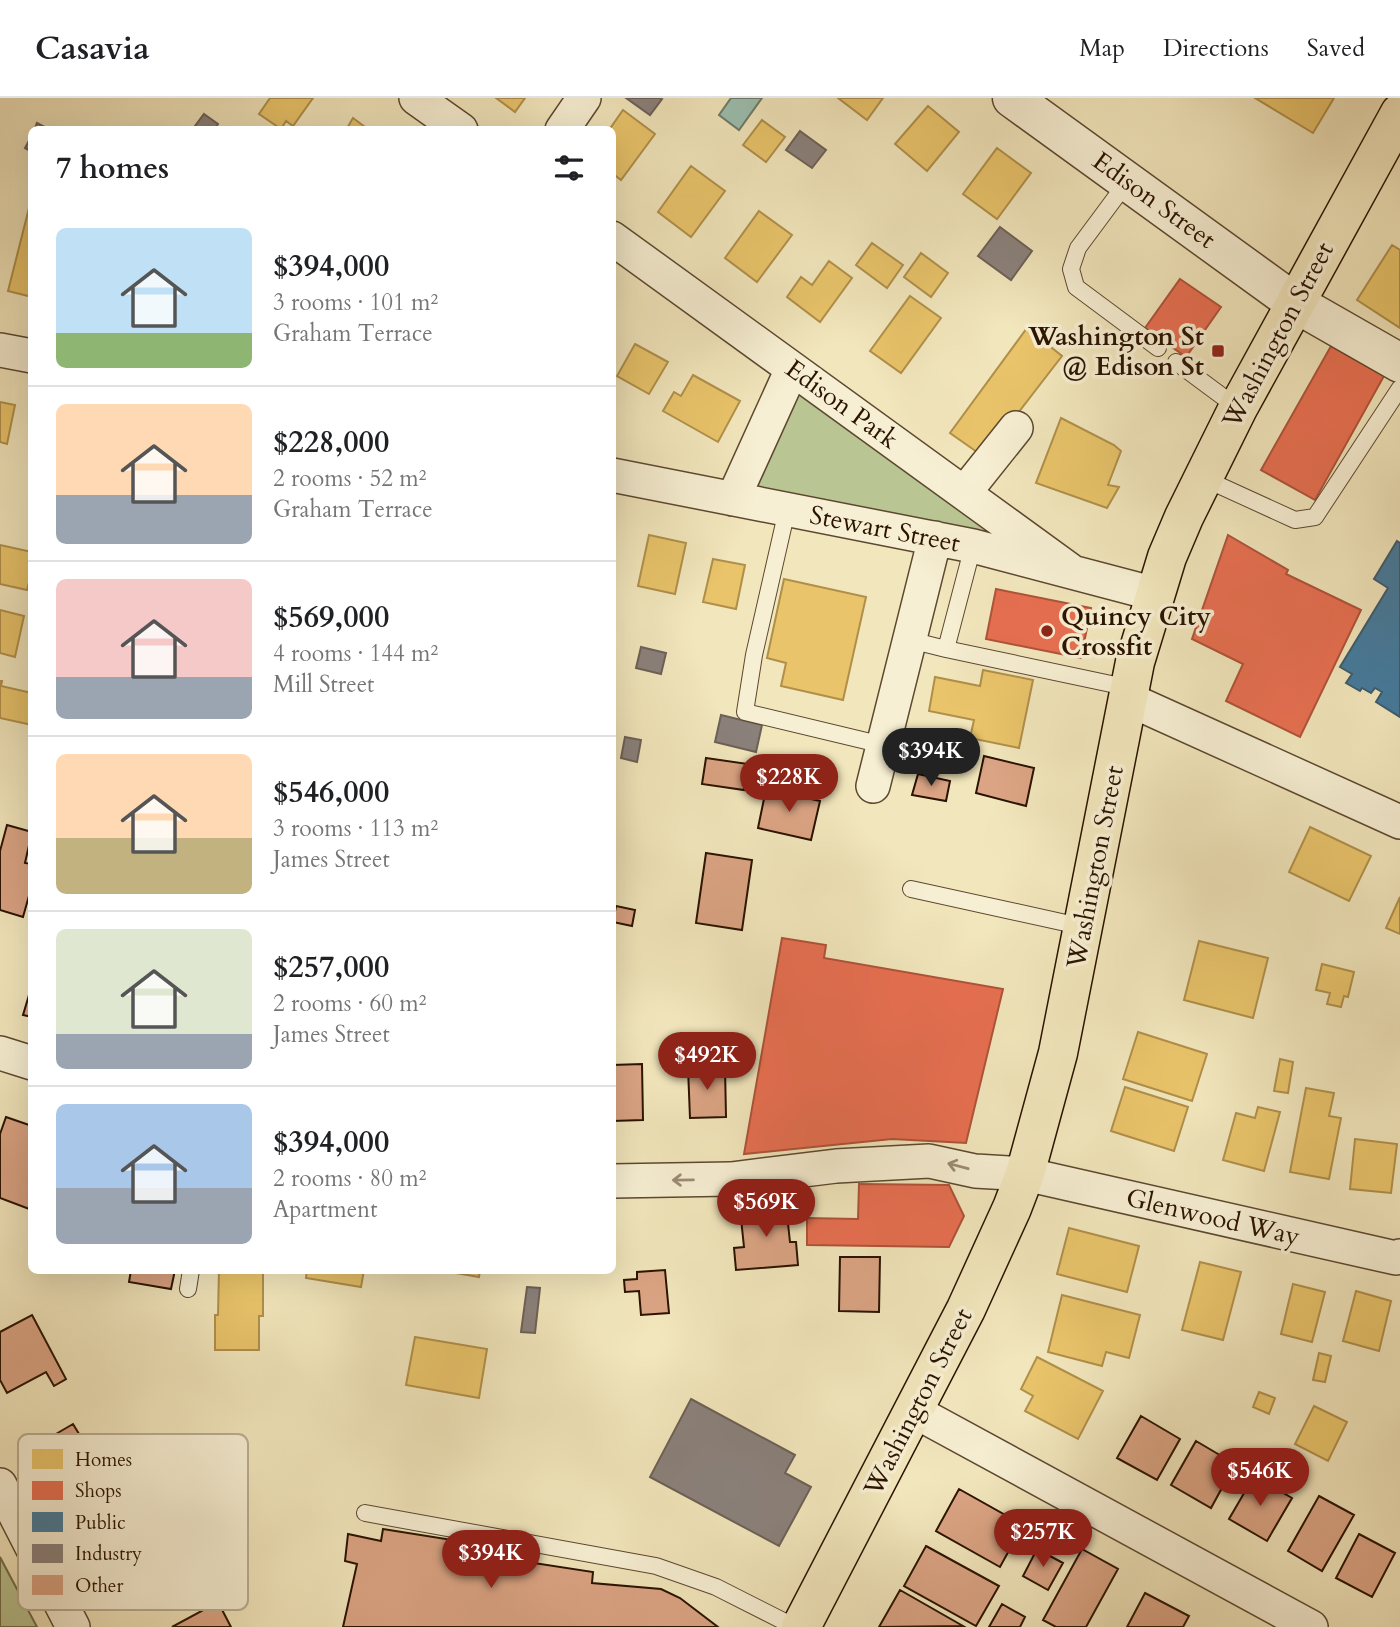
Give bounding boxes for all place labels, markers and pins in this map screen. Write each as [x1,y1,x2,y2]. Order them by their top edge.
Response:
place label: Washington St @ Edison St [1027,319,1204,384]
marker: Washington St @ Edison St [1210,343,1226,359]
place label: Quincy City Crossfit [1061,599,1211,664]
marker: Quincy City Crossfit [1039,623,1055,639]
pin: $394K [882,728,980,788]
pin: $228K [740,754,838,814]
pin: $492K [658,1032,756,1092]
pin: $569K [717,1180,815,1239]
pin: $546K [1211,1448,1309,1508]
pin: $257K [994,1510,1092,1569]
pin: $394K [442,1530,540,1590]

